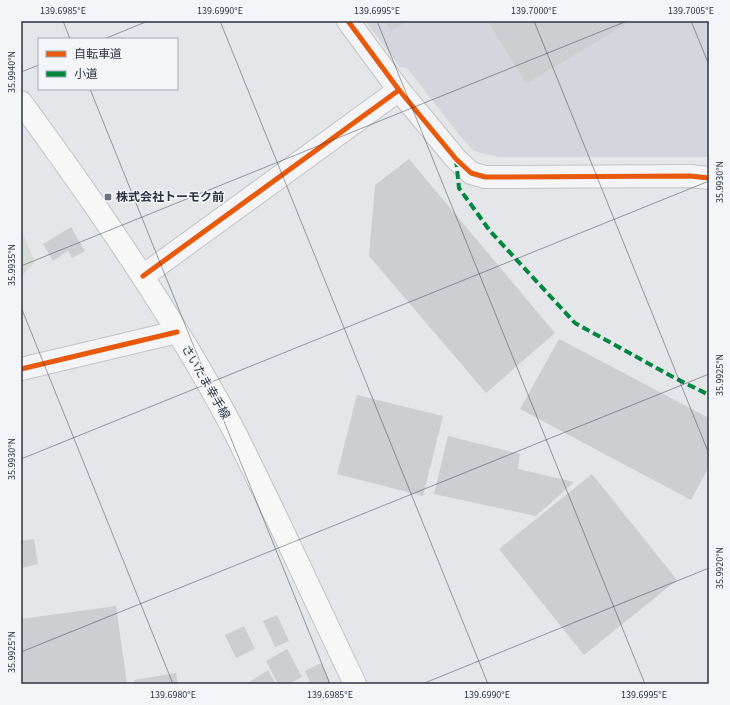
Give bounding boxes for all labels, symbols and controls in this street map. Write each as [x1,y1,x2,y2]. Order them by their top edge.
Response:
text: 139.6985°E [40,4,86,18]
text: 139.6990°E [197,4,243,18]
text: 139.6995°E [354,4,400,18]
text: 139.7000°E [511,4,557,18]
text: 139.7005°E [668,4,714,18]
legend [38,38,178,90]
text: 自転車道 [74,46,122,63]
text: 35.9940°N [5,51,19,93]
text: 小道 [74,66,98,83]
text: 35.9930°N [713,161,727,203]
place label: 株式会社トーモク前 [116,189,224,206]
marker: 株式会社トーモク前 [103,192,113,202]
text: 35.9935°N [5,244,19,286]
street label: さいたま幸手線 [177,342,234,423]
text: 35.9925°N [713,354,727,396]
text: 35.9930°N [5,438,19,480]
text: 35.9920°N [713,547,727,589]
text: 35.9925°N [5,631,19,673]
text: 139.6980°E [150,688,196,702]
text: 139.6985°E [307,688,353,702]
text: 139.6990°E [464,688,510,702]
text: 139.6995°E [621,688,667,702]

